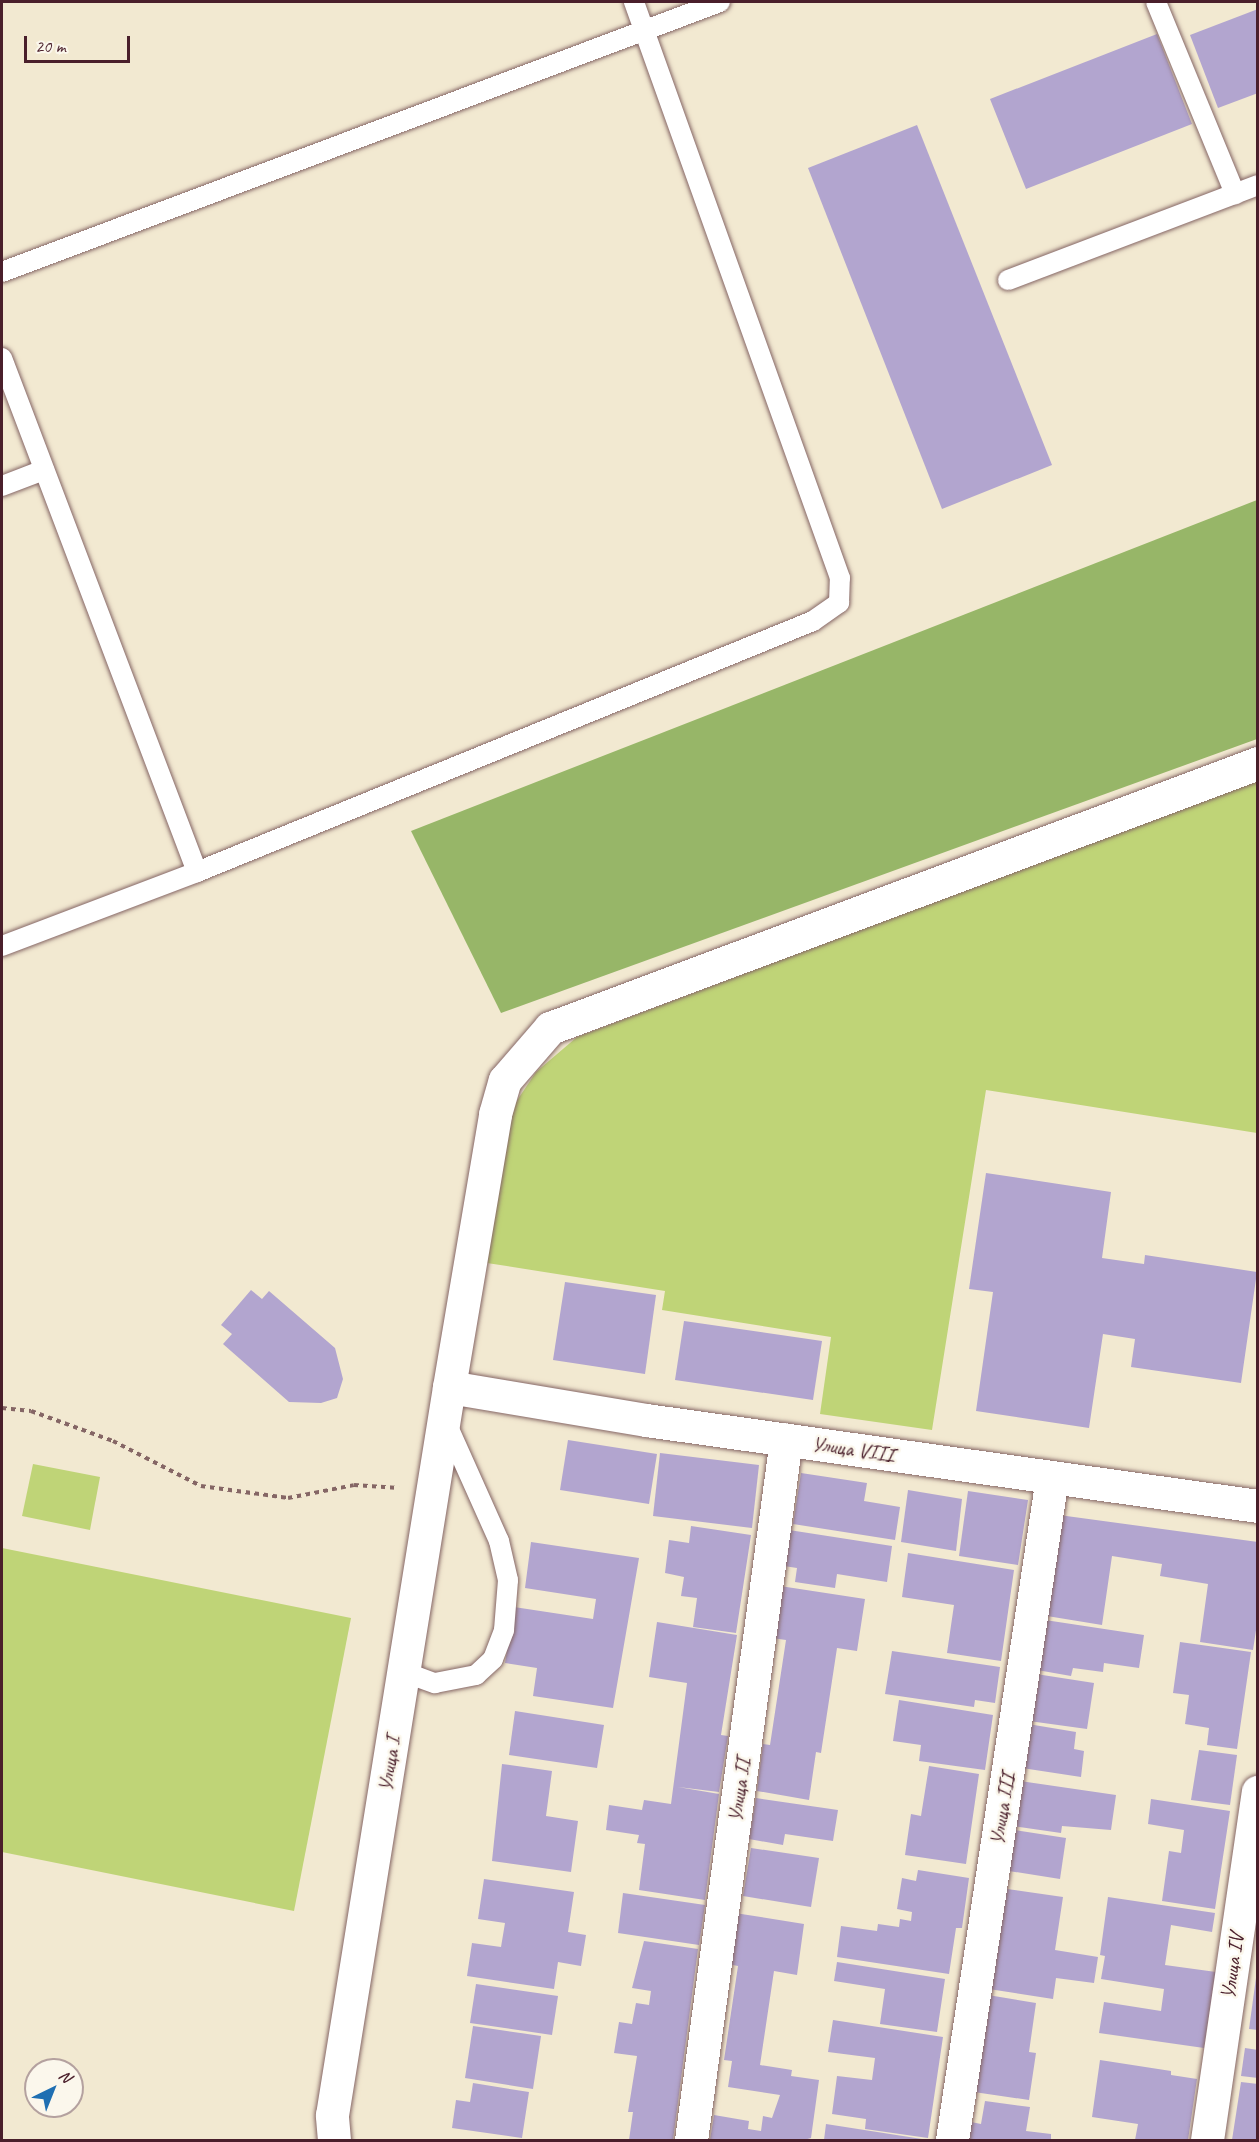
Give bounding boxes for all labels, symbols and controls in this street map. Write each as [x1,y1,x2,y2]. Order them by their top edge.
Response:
scale bar [27,24,134,62]
text: 20 m [35,35,66,57]
street label: Улица VIII [810,1431,896,1467]
street label: Улица I [372,1735,406,1793]
street label: Улица II [722,1757,756,1823]
street label: Улица III [984,1771,1020,1847]
street label: Улица IV [1215,1932,1249,2000]
north arrow [24,2058,84,2118]
text: N [54,2066,75,2087]

